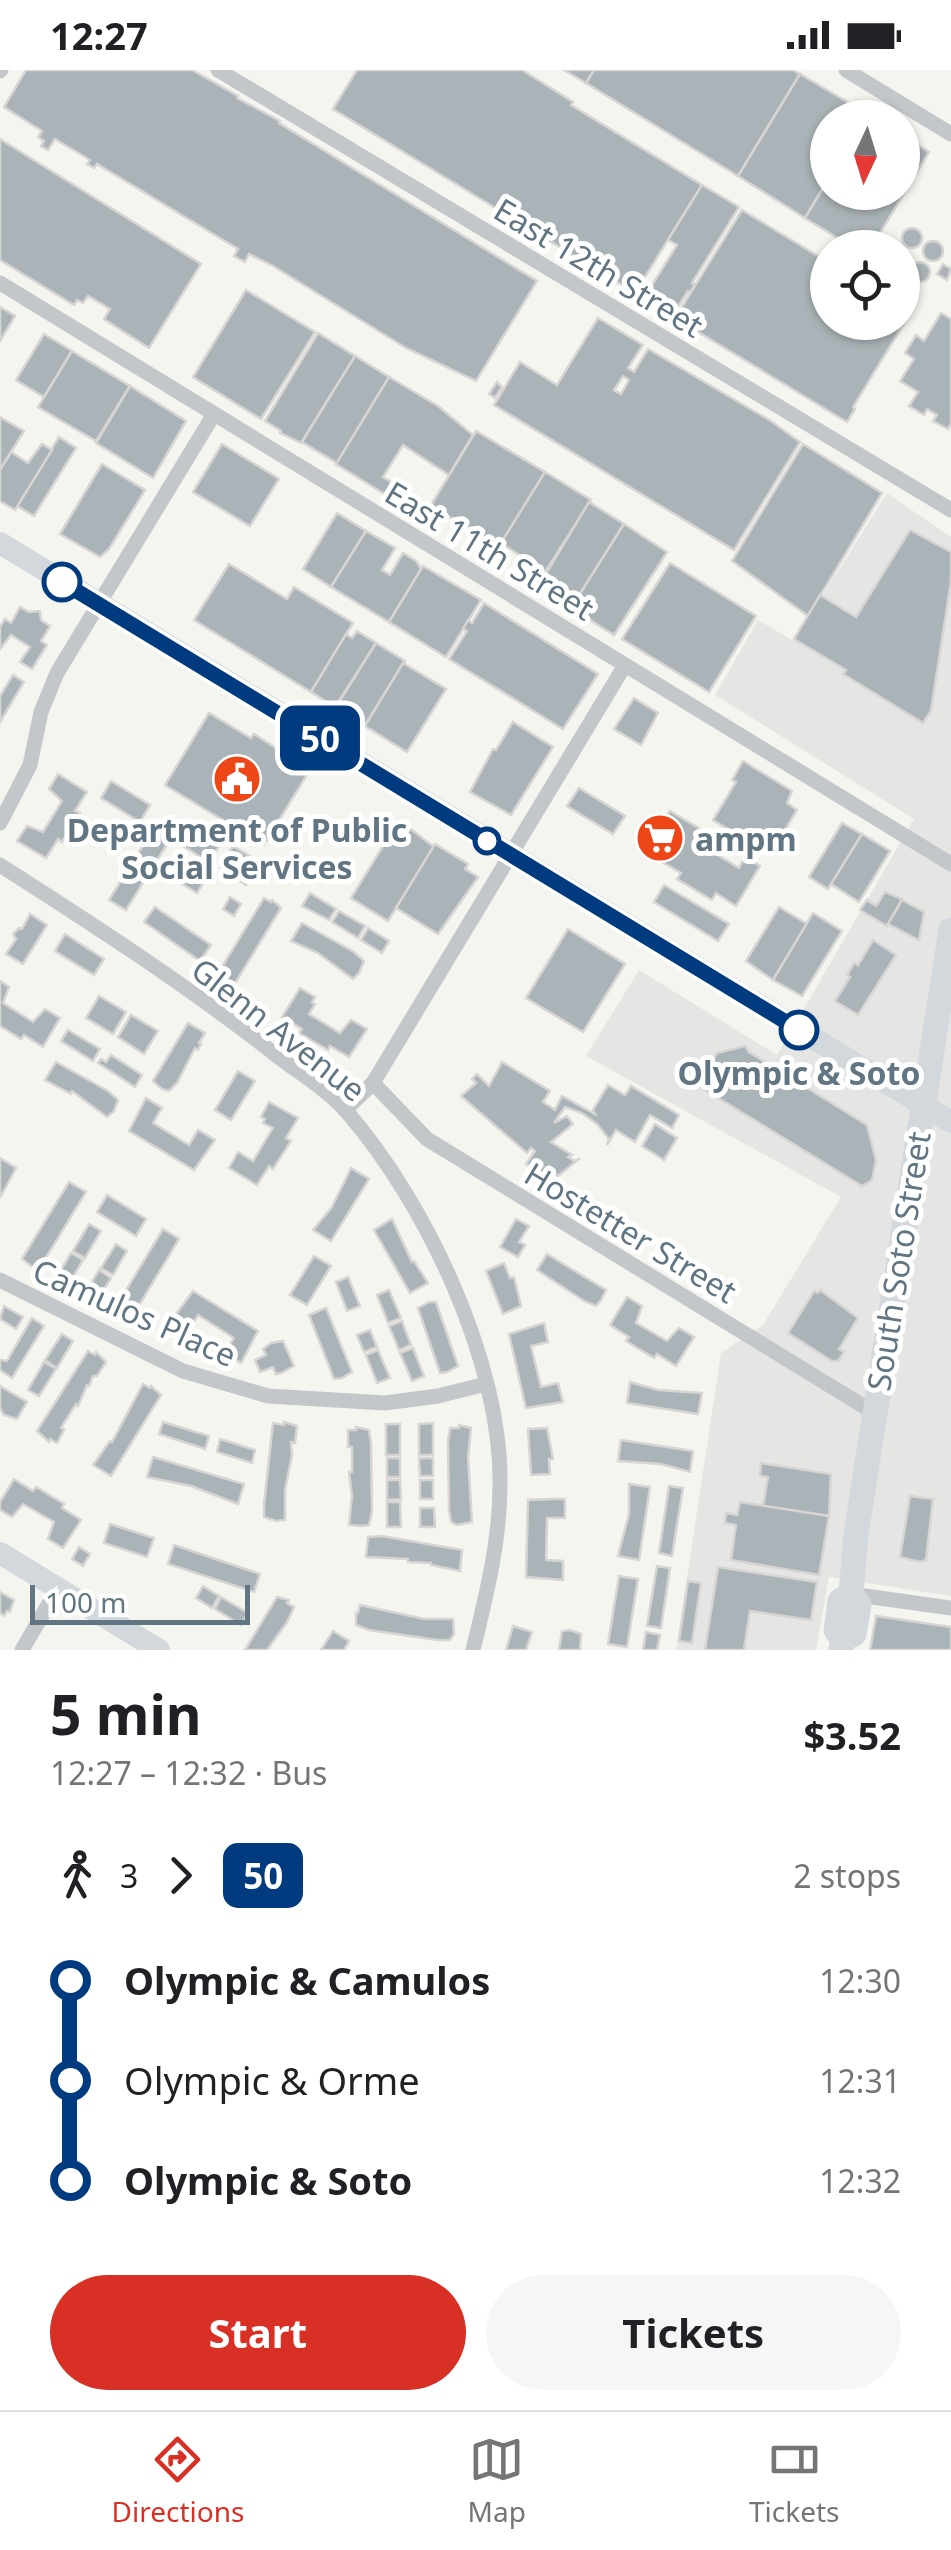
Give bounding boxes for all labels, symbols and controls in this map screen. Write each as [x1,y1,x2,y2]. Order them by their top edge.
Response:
text: 12:27 [50,9,148,61]
north arrow [810,100,920,210]
map controls [810,100,920,340]
street label: East 12th Street [487,188,711,346]
button: locate [810,230,920,340]
street label: East 11th Street [378,471,602,629]
unlabelled marker [43,563,81,601]
line badge: 50 [275,706,365,770]
text: 50 [300,715,340,762]
public building icon: Department of Public Social Services [211,753,263,805]
place label: Department of Public Social Services [67,808,407,888]
supermarket icon: ampm [634,812,686,864]
place label: ampm [695,817,797,860]
unlabelled marker [474,828,500,854]
street label: Glenn Avenue [183,947,375,1111]
marker: Olympic & Soto [780,1011,818,1049]
place label: Olympic & Soto [678,1051,920,1094]
street label: South Soto Street [856,1128,940,1394]
street label: Hostetter Street [517,1152,745,1312]
street label: Camulos Place [27,1248,243,1376]
scale bar [30,1580,250,1624]
text: 100 m [45,1583,127,1621]
text: 5 min [50,1676,202,1751]
text: $3.52 [803,1709,901,1761]
text: 12:27 – 12:32 · Bus [50,1751,327,1794]
icon: walk [50,1848,105,1903]
icon: forward [153,1848,208,1903]
text: 50 [243,1852,283,1899]
text: 3 [120,1854,138,1897]
text: 2 stops [793,1854,901,1897]
text: Olympic & Camulos [124,1954,490,2006]
text: 12:30 [819,1959,901,2002]
text: Olympic & Orme [124,2054,420,2106]
text: 12:31 [819,2059,901,2102]
text: Olympic & Soto [124,2154,412,2206]
text: 12:32 [819,2159,901,2202]
button: Start [50,2275,466,2390]
button: Tickets [486,2275,901,2390]
tab: Directions [112,2432,244,2530]
tab: Map [468,2432,526,2530]
tab: Tickets [749,2432,839,2530]

